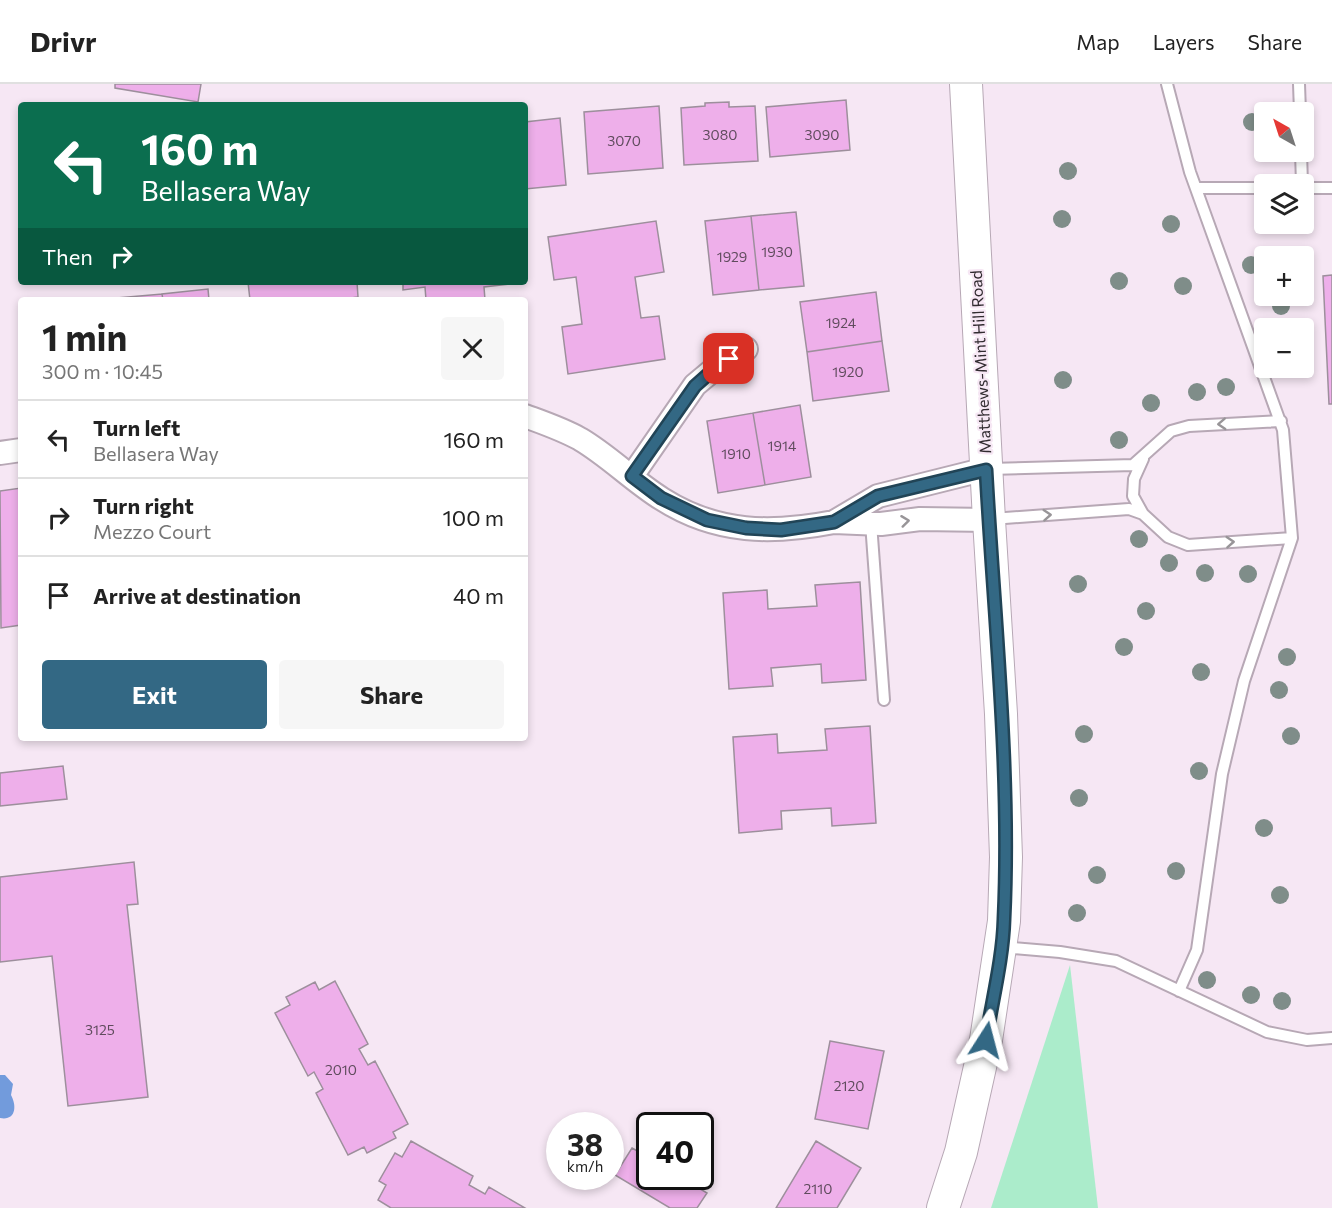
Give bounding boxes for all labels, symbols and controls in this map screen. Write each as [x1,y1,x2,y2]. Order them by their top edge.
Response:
text: Drivr [30,24,97,58]
text: Map [1076,29,1120,54]
text: Layers [1153,29,1215,54]
text: Share [1248,29,1302,54]
north arrow [1254,102,1314,162]
map controls [1254,102,1314,378]
text: 160 m [141,122,259,174]
icon: left [42,126,120,204]
house number: 3080 [703,126,737,143]
house number: 3090 [805,126,839,143]
house number: 3070 [607,132,641,149]
text: Bellasera Way [141,174,311,207]
button: layers [1254,174,1314,234]
icon: right [105,240,138,273]
text: Then [42,243,93,270]
house number: 1930 [761,243,793,260]
button: + [1254,246,1314,306]
house number: 1929 [717,248,747,265]
street label: Matthews-Mint Hill Road [966,270,994,454]
text: 1 min [42,314,127,358]
house number: 1924 [826,314,857,331]
button: close [441,317,504,380]
button: − [1254,318,1314,378]
pin [703,333,754,384]
icon: arrive [712,342,745,375]
text: 300 m · 10:45 [42,359,163,383]
house number: 1920 [832,363,864,380]
text: Turn left [93,414,180,441]
one-way arrow [1218,417,1227,430]
icon: left [42,423,75,456]
text: 160 m [443,426,504,453]
house number: 1914 [768,437,797,454]
text: Bellasera Way [93,441,219,465]
house number: 1910 [721,445,751,462]
text: Turn right [93,492,194,519]
icon: right [42,501,75,534]
text: 100 m [442,504,504,531]
one-way arrow [1042,509,1051,522]
one-way arrow [900,515,909,528]
text: Mezzo Court [93,519,211,543]
one-way arrow [1226,536,1235,549]
icon: arrive [42,579,75,612]
text: Arrive at destination [93,582,301,609]
text: 40 m [453,582,504,609]
button: Exit [42,660,267,729]
button: Share [279,660,504,729]
position arrow [954,1008,1018,1072]
house number: 3125 [85,1021,115,1038]
house number: 2010 [325,1061,357,1078]
house number: 2120 [834,1077,864,1094]
speed limit sign: 40 [636,1112,714,1190]
text: 38 [567,1125,603,1162]
text: km/h [567,1157,603,1175]
house number: 2110 [804,1180,832,1197]

